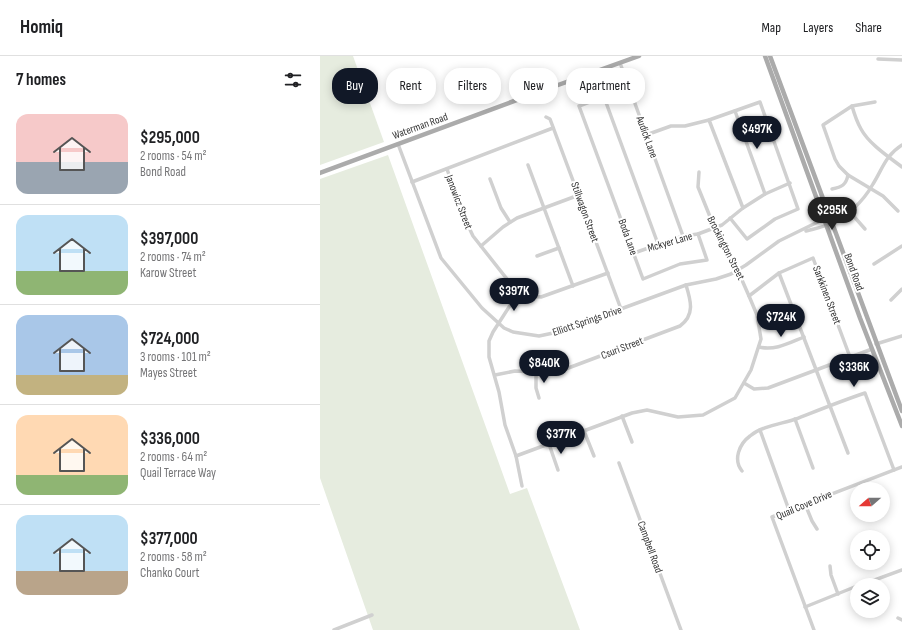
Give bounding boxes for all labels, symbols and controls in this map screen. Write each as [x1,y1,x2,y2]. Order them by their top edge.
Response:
text: Homiq [20,16,63,39]
text: Map [761,19,781,36]
text: Layers [803,19,833,36]
text: Share [855,19,882,36]
chip: Buy [332,68,378,104]
chip: Rent [386,68,436,104]
chip: Filters [444,68,501,104]
chip: New [509,68,558,104]
chip: Apartment [566,68,645,104]
icon: filters [282,69,304,91]
text: 7 homes [16,70,66,90]
street label: Waterman Road [391,110,450,142]
street label: Audick Lane [633,113,661,160]
pin: $497K [729,116,785,150]
text: $497K [741,121,773,137]
text: $295,000 [140,128,200,148]
icon: home [48,130,96,178]
text: 2 rooms · 54 m² [140,148,207,164]
text: Bond Road [140,164,186,180]
street label: Janowicz Street [442,172,476,232]
street label: Stillwagon Street [568,180,602,244]
pin: $295K [804,197,860,231]
text: $295K [817,202,847,218]
street label: Brockington Street [704,214,748,283]
street label: Boda Lane [615,217,641,257]
text: $397,000 [140,229,198,249]
street label: Mckyer Lane [646,229,694,255]
icon: home [48,231,96,279]
text: 2 rooms · 74 m² [140,249,206,265]
street label: Bond Road [841,252,867,293]
street label: Sarkkinen Street [810,264,844,327]
text: Karow Street [140,265,196,281]
pin: $397K [486,278,542,312]
text: $397K [499,283,529,299]
street label: Elliott Springs Drive [551,303,623,339]
pin: $724K [753,304,809,338]
text: $724K [766,309,796,325]
text: $724,000 [140,329,199,349]
icon: home [48,331,96,379]
street label: Csuri Street [599,334,645,362]
text: 3 rooms · 101 m² [140,349,211,365]
pin: $840K [516,350,572,384]
pin: $336K [826,354,882,388]
text: $840K [528,355,560,371]
text: $336K [839,359,869,375]
text: Mayes Street [140,365,197,381]
pin: $377K [533,421,589,455]
text: $377K [546,426,576,442]
text: $336,000 [140,429,200,449]
icon: home [48,431,96,479]
text: 2 rooms · 64 m² [140,449,207,465]
text: Quail Terrace Way [140,465,216,481]
north arrow [850,482,890,522]
map controls [850,482,890,618]
street label: Quail Cove Drive [774,487,834,523]
street label: Campbell Road [635,519,666,575]
text: $377,000 [140,529,198,549]
button: locate [850,530,890,570]
icon: home [48,531,96,579]
text: 2 rooms · 58 m² [140,549,207,565]
text: Chanko Court [140,565,200,581]
button: layers [850,578,890,618]

